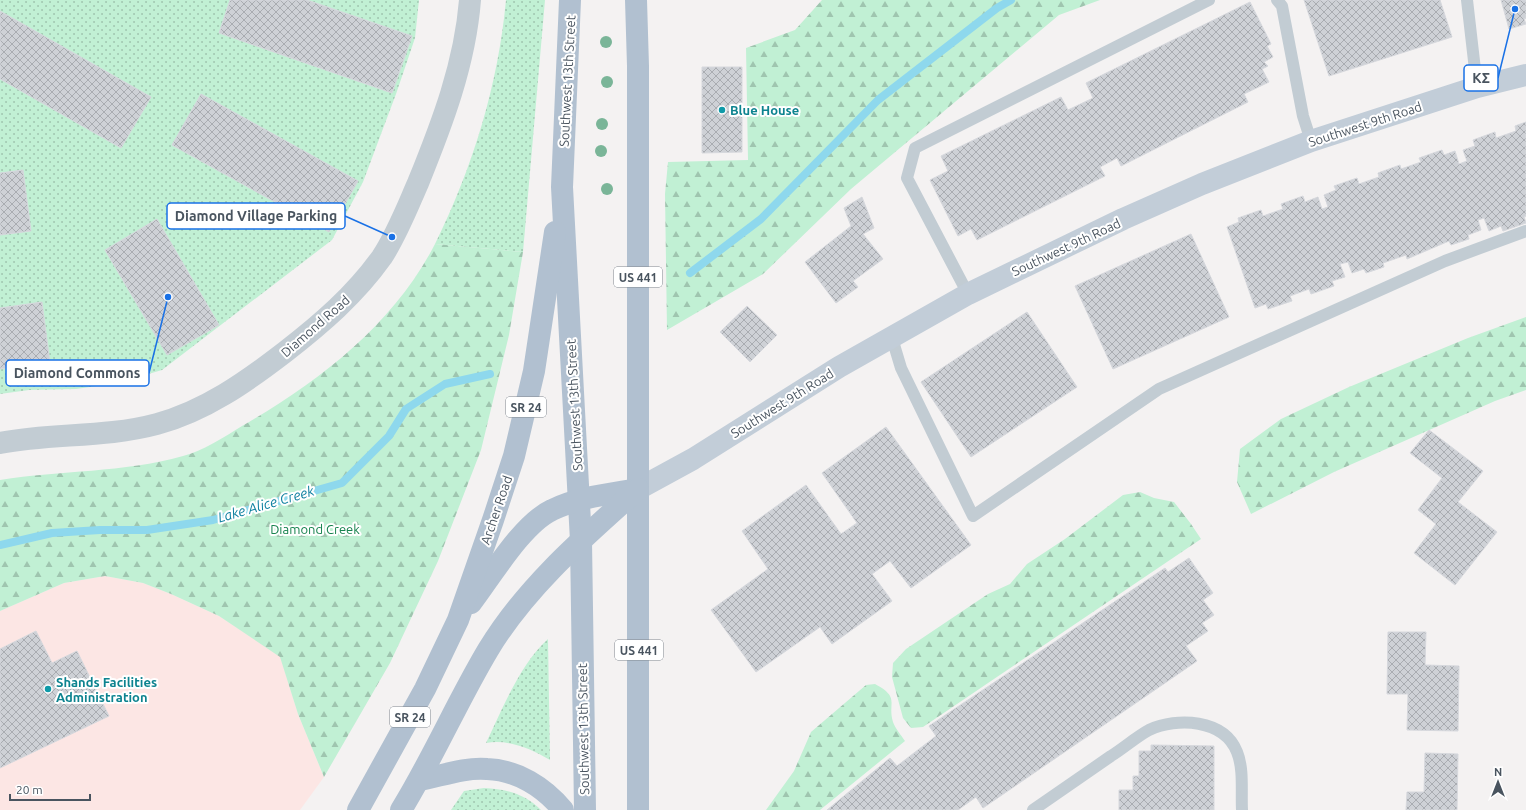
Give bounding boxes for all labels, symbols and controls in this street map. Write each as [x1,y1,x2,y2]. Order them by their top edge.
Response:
street label: Southwest 13th Street [557,15,577,147]
callout: ΚΣ [1464,65,1498,91]
text: ΚΣ [1472,70,1490,86]
street label: Southwest 9th Road [1307,99,1423,149]
place label: Blue House [730,103,799,117]
marker: Blue House [717,105,727,115]
callout: Diamond Village Parking [167,203,345,229]
text: Diamond Village Parking [175,208,337,224]
street label: Southwest 9th Road [1009,216,1123,278]
road number: US 441 [614,267,662,287]
street label: Diamond Road [278,293,352,359]
street label: Southwest 13th Street [564,339,584,471]
callout: Diamond Commons [6,360,149,386]
text: Diamond Commons [14,365,141,381]
street label: Southwest 9th Road [728,366,836,440]
road number: SR 24 [506,397,546,417]
street label: Archer Road [478,474,514,546]
water label: Lake Alice Creek [216,482,317,525]
park label: Diamond Creek [270,522,360,536]
road number: US 441 [615,640,663,660]
street label: Southwest 13th Street [575,663,591,795]
place label: Shands Facilities Administration [56,675,157,704]
marker: Shands Facilities Administration [43,684,53,694]
road number: SR 24 [390,707,430,727]
north arrow [1478,762,1518,802]
text: N [1494,766,1502,778]
scale bar [10,776,90,802]
text: 20 m [16,783,43,796]

